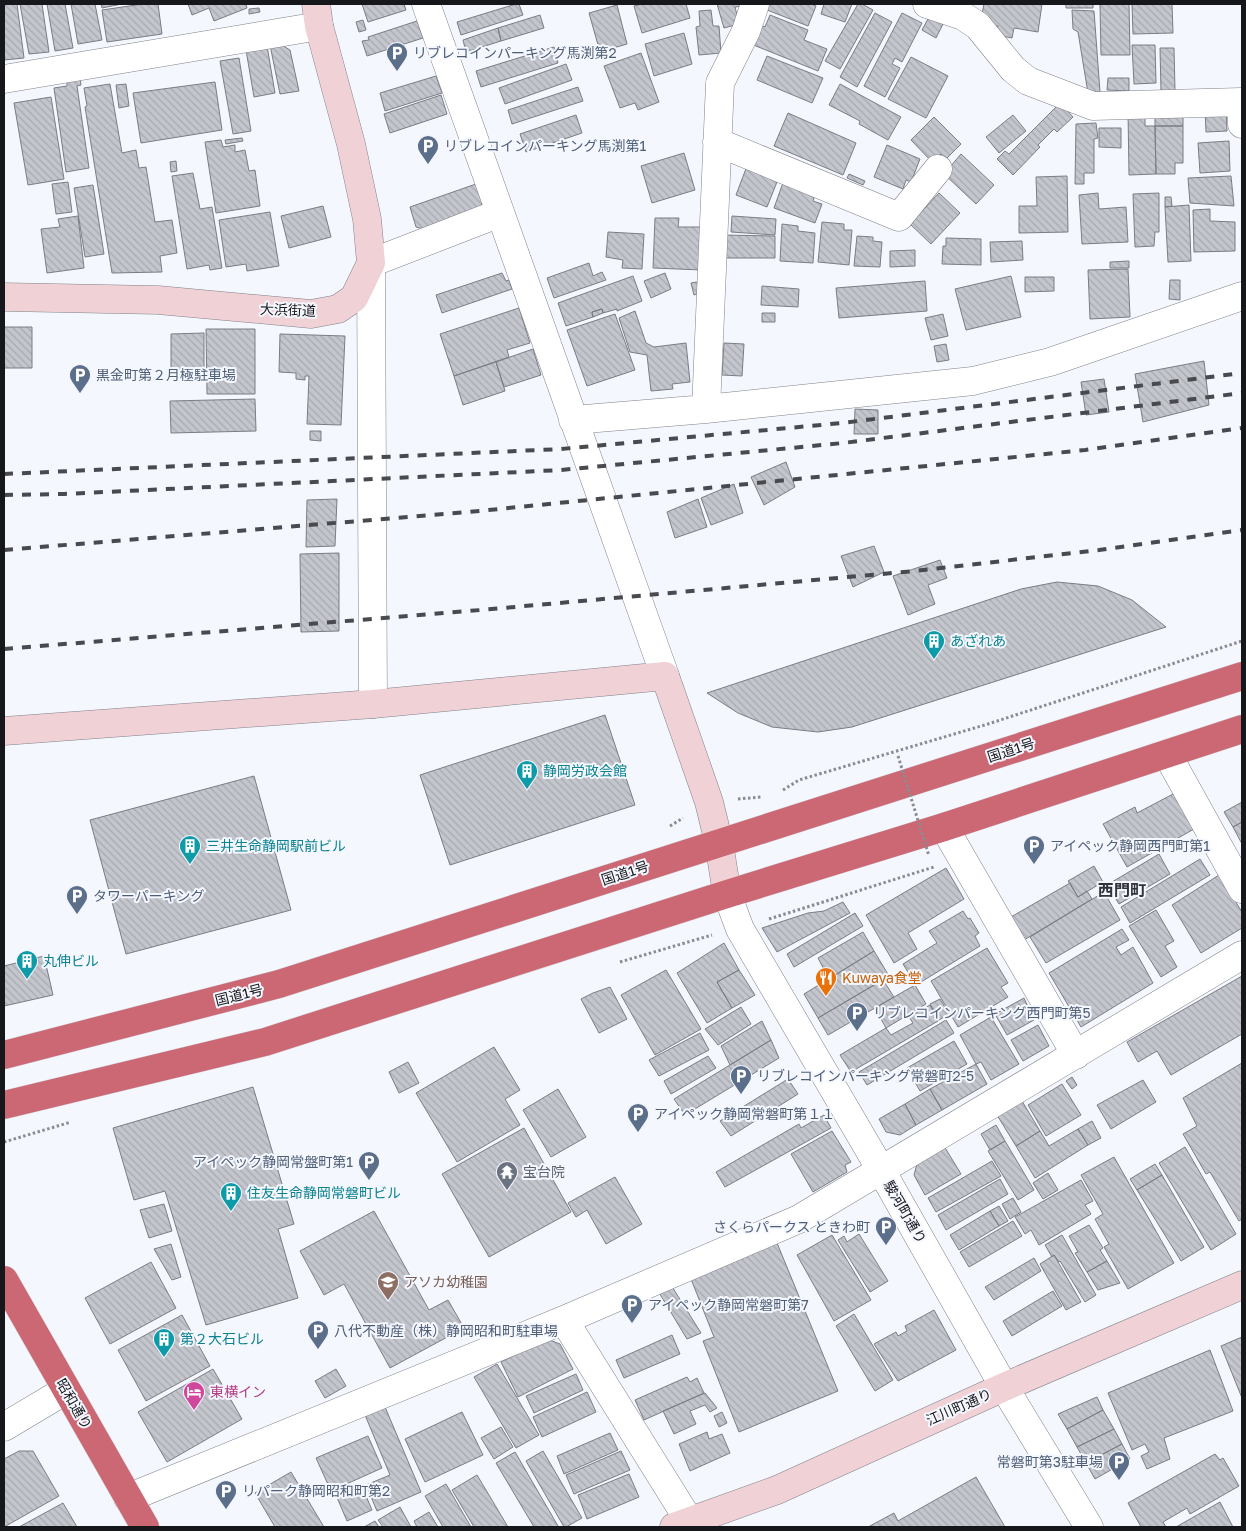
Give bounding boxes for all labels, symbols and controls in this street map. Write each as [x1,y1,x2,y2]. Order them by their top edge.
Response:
parking icon: リブレコインパーキング馬渕第2 [385,41,409,72]
place label: リブレコインパーキング馬渕第2 [413,44,617,61]
parking icon: リブレコインパーキング馬渕第1 [416,134,440,165]
place label: リブレコインパーキング馬渕第1 [444,137,647,154]
street label: 大浜街道 [260,300,316,319]
parking icon: 黒金町第２月極駐車場 [68,363,92,394]
place label: 黒金町第２月極駐車場 [96,366,236,383]
building icon: あざれあ [922,629,946,660]
place label: あざれあ [950,632,1006,649]
street label: 国道1号 [985,734,1037,765]
building icon: 静岡労政会館 [515,759,539,790]
place label: 静岡労政会館 [543,762,627,779]
building icon: 三井生命静岡駅前ビル [178,834,202,865]
parking icon: アイペック静岡西門町第1 [1022,834,1046,865]
place label: 三井生命静岡駅前ビル [206,837,346,854]
place label: アイペック静岡西門町第1 [1050,837,1210,854]
street label: 国道1号 [599,857,651,888]
district label: 西門町 [1098,880,1146,900]
parking icon: タワーパーキング [65,884,89,915]
place label: タワーパーキング [93,887,204,904]
building icon: 丸伸ビル [15,949,39,980]
place label: 丸伸ビル [43,952,99,969]
restaurant icon: Kuwaya食堂 [814,966,838,997]
place label: Kuwaya食堂 [842,969,922,986]
street label: 国道1号 [213,980,265,1009]
parking icon: リブレコインパーキング西門町第5 [845,1001,869,1032]
place label: リブレコインパーキング西門町第5 [873,1004,1091,1021]
parking icon: リブレコインパーキング常磐町2-5 [729,1064,753,1095]
place label: リブレコインパーキング常磐町2-5 [757,1067,974,1084]
parking icon: アイペック静岡常磐町第１１ [626,1102,650,1133]
place label: アイペック静岡常磐町第１１ [654,1105,835,1122]
parking icon: アイペック静岡常盤町第1 [357,1150,381,1181]
place label: アイペック静岡常盤町第1 [193,1153,353,1170]
temple icon: 宝台院 [495,1160,519,1191]
place label: 宝台院 [523,1163,565,1180]
street label: 駿河町通り [881,1177,930,1246]
building icon: 住友生命静岡常磐町ビル [219,1181,243,1212]
place label: 住友生命静岡常磐町ビル [247,1184,401,1201]
parking icon: さくらパークス ときわ町 [874,1215,898,1246]
place label: さくらパークス ときわ町 [713,1218,870,1235]
school or university icon: アソカ幼稚園 [376,1270,400,1301]
place label: アソカ幼稚園 [404,1273,488,1290]
parking icon: アイペック静岡常磐町第7 [620,1293,644,1324]
place label: アイペック静岡常磐町第7 [648,1296,809,1313]
parking icon: 八代不動産（株）静岡昭和町駐車場 [306,1319,330,1350]
place label: 八代不動産（株）静岡昭和町駐車場 [334,1322,558,1339]
building icon: 第２大石ビル [152,1327,176,1358]
place label: 第２大石ビル [180,1330,264,1347]
street label: 昭和通り [53,1375,96,1432]
hotel icon: 東横イン [182,1380,206,1411]
place label: 東横イン [210,1383,266,1400]
street label: 江川町通り [923,1385,994,1429]
parking icon: 常磐町第3駐車場 [1107,1450,1131,1481]
place label: 常磐町第3駐車場 [997,1453,1103,1470]
parking icon: リパーク静岡昭和町第2 [214,1479,238,1510]
place label: リパーク静岡昭和町第2 [242,1482,390,1499]

